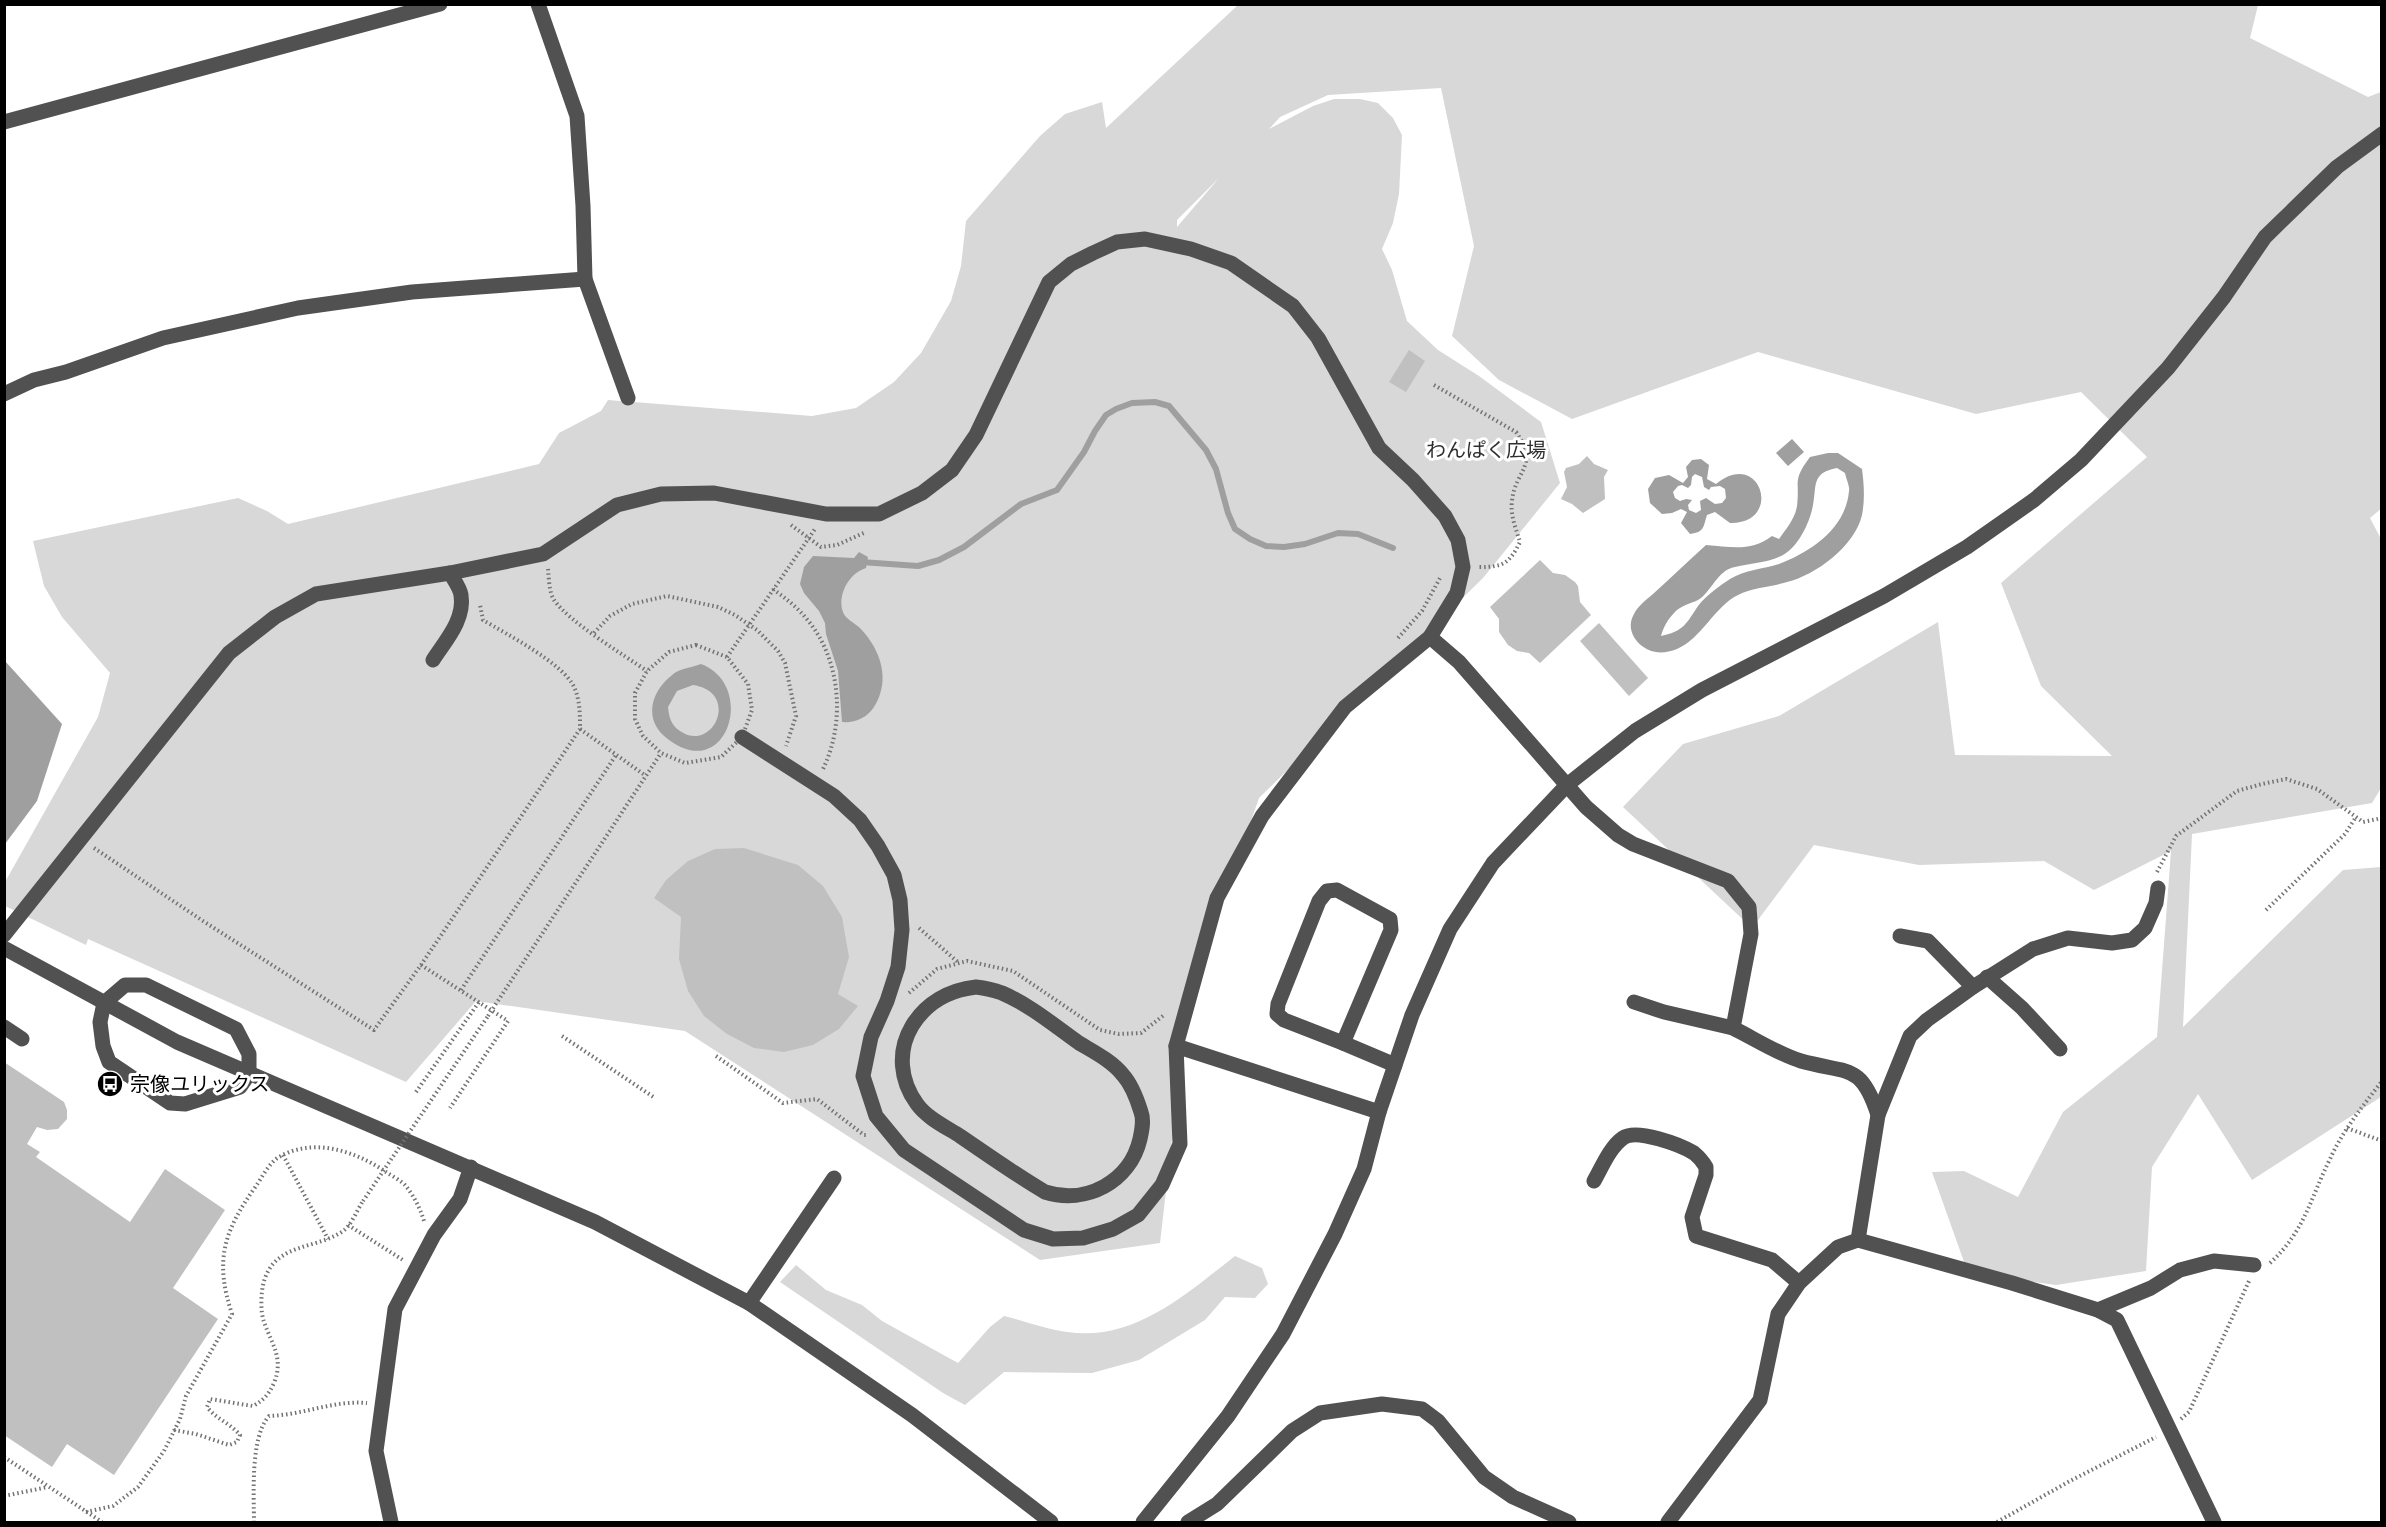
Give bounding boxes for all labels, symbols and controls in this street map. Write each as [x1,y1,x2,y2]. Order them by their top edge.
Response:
park label: わんぱく広場 [1426,436,1546,463]
bus stop icon: 宗像ユリックス [95,1069,125,1099]
place label: 宗像ユリックス [130,1070,269,1097]

